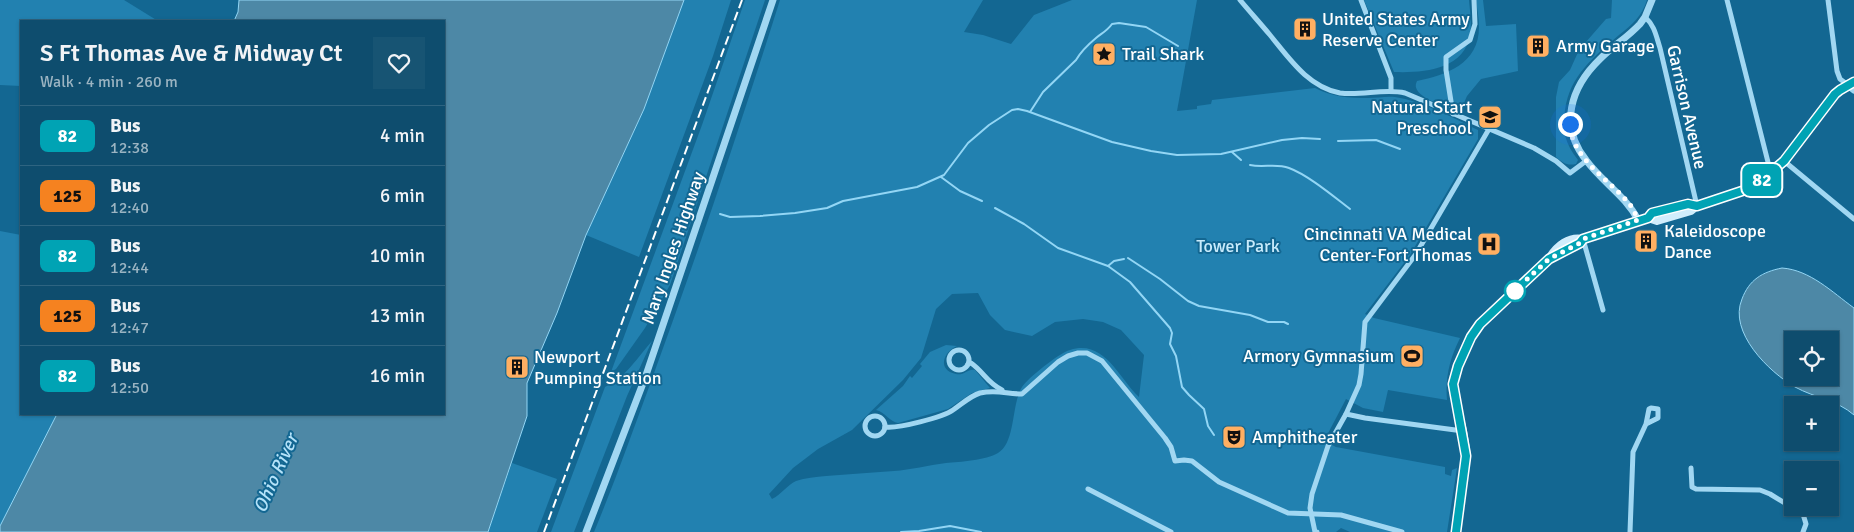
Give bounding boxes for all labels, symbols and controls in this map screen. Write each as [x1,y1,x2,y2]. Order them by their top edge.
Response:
place label: United States Army Reserve Center [1322,8,1470,51]
building icon: United States Army Reserve Center [1292,16,1318,42]
building icon: Army Garage [1525,33,1551,59]
place label: Army Garage [1556,35,1655,57]
button: heart [373,37,425,89]
text: S Ft Thomas Ave & Midway Ct [40,38,342,68]
place icon: Trail Shark [1091,41,1117,67]
place label: Trail Shark [1122,43,1204,65]
street label: Garrison Avenue [1662,43,1712,171]
text: Walk · 4 min · 260 m [40,72,178,92]
place label: Natural Start Preschool [1371,96,1472,139]
school or university icon: Natural Start Preschool [1477,104,1503,130]
your location [1558,112,1583,137]
text: Bus [110,114,141,138]
text: 4 min [380,124,425,148]
text: 82 [58,125,77,147]
text: 12:38 [110,138,149,158]
line badge: 82 [1740,164,1784,196]
street label: Mary Ingles Highway [637,168,710,327]
text: 82 [1752,169,1772,191]
text: Bus [110,174,141,198]
text: 6 min [380,184,425,208]
text: 125 [53,185,82,207]
text: 12:40 [110,198,149,218]
place label: Kaleidoscope Dance [1664,220,1766,263]
place label: Cincinnati VA Medical Center-Fort Thomas [1304,223,1472,266]
building icon: Kaleidoscope Dance [1633,228,1659,254]
hospital icon: Cincinnati VA Medical Center-Fort Thomas [1476,231,1502,257]
text: Bus [110,234,141,258]
park label: Tower Park [1196,235,1280,257]
text: 10 min [370,244,425,268]
text: 82 [58,245,77,267]
text: 12:44 [110,258,149,278]
unlabelled marker [1504,280,1526,302]
text: Bus [110,294,141,318]
text: 13 min [370,304,425,328]
text: 125 [53,305,82,327]
text: 12:47 [110,318,149,338]
map controls [1784,331,1839,516]
button: locate [1784,331,1839,386]
sports icon: Armory Gymnasium [1399,343,1425,369]
place label: Armory Gymnasium [1243,345,1394,367]
place label: Newport Pumping Station [534,346,662,389]
text: Bus [110,354,141,378]
building icon: Newport Pumping Station [504,354,530,380]
text: 16 min [370,364,425,388]
text: 82 [58,365,77,387]
text: 12:50 [110,378,149,398]
button: + [1784,396,1839,451]
theatre icon: Amphitheater [1221,424,1247,450]
place label: Amphitheater [1252,426,1358,448]
water label: Ohio River [248,428,305,516]
button: − [1784,461,1839,516]

